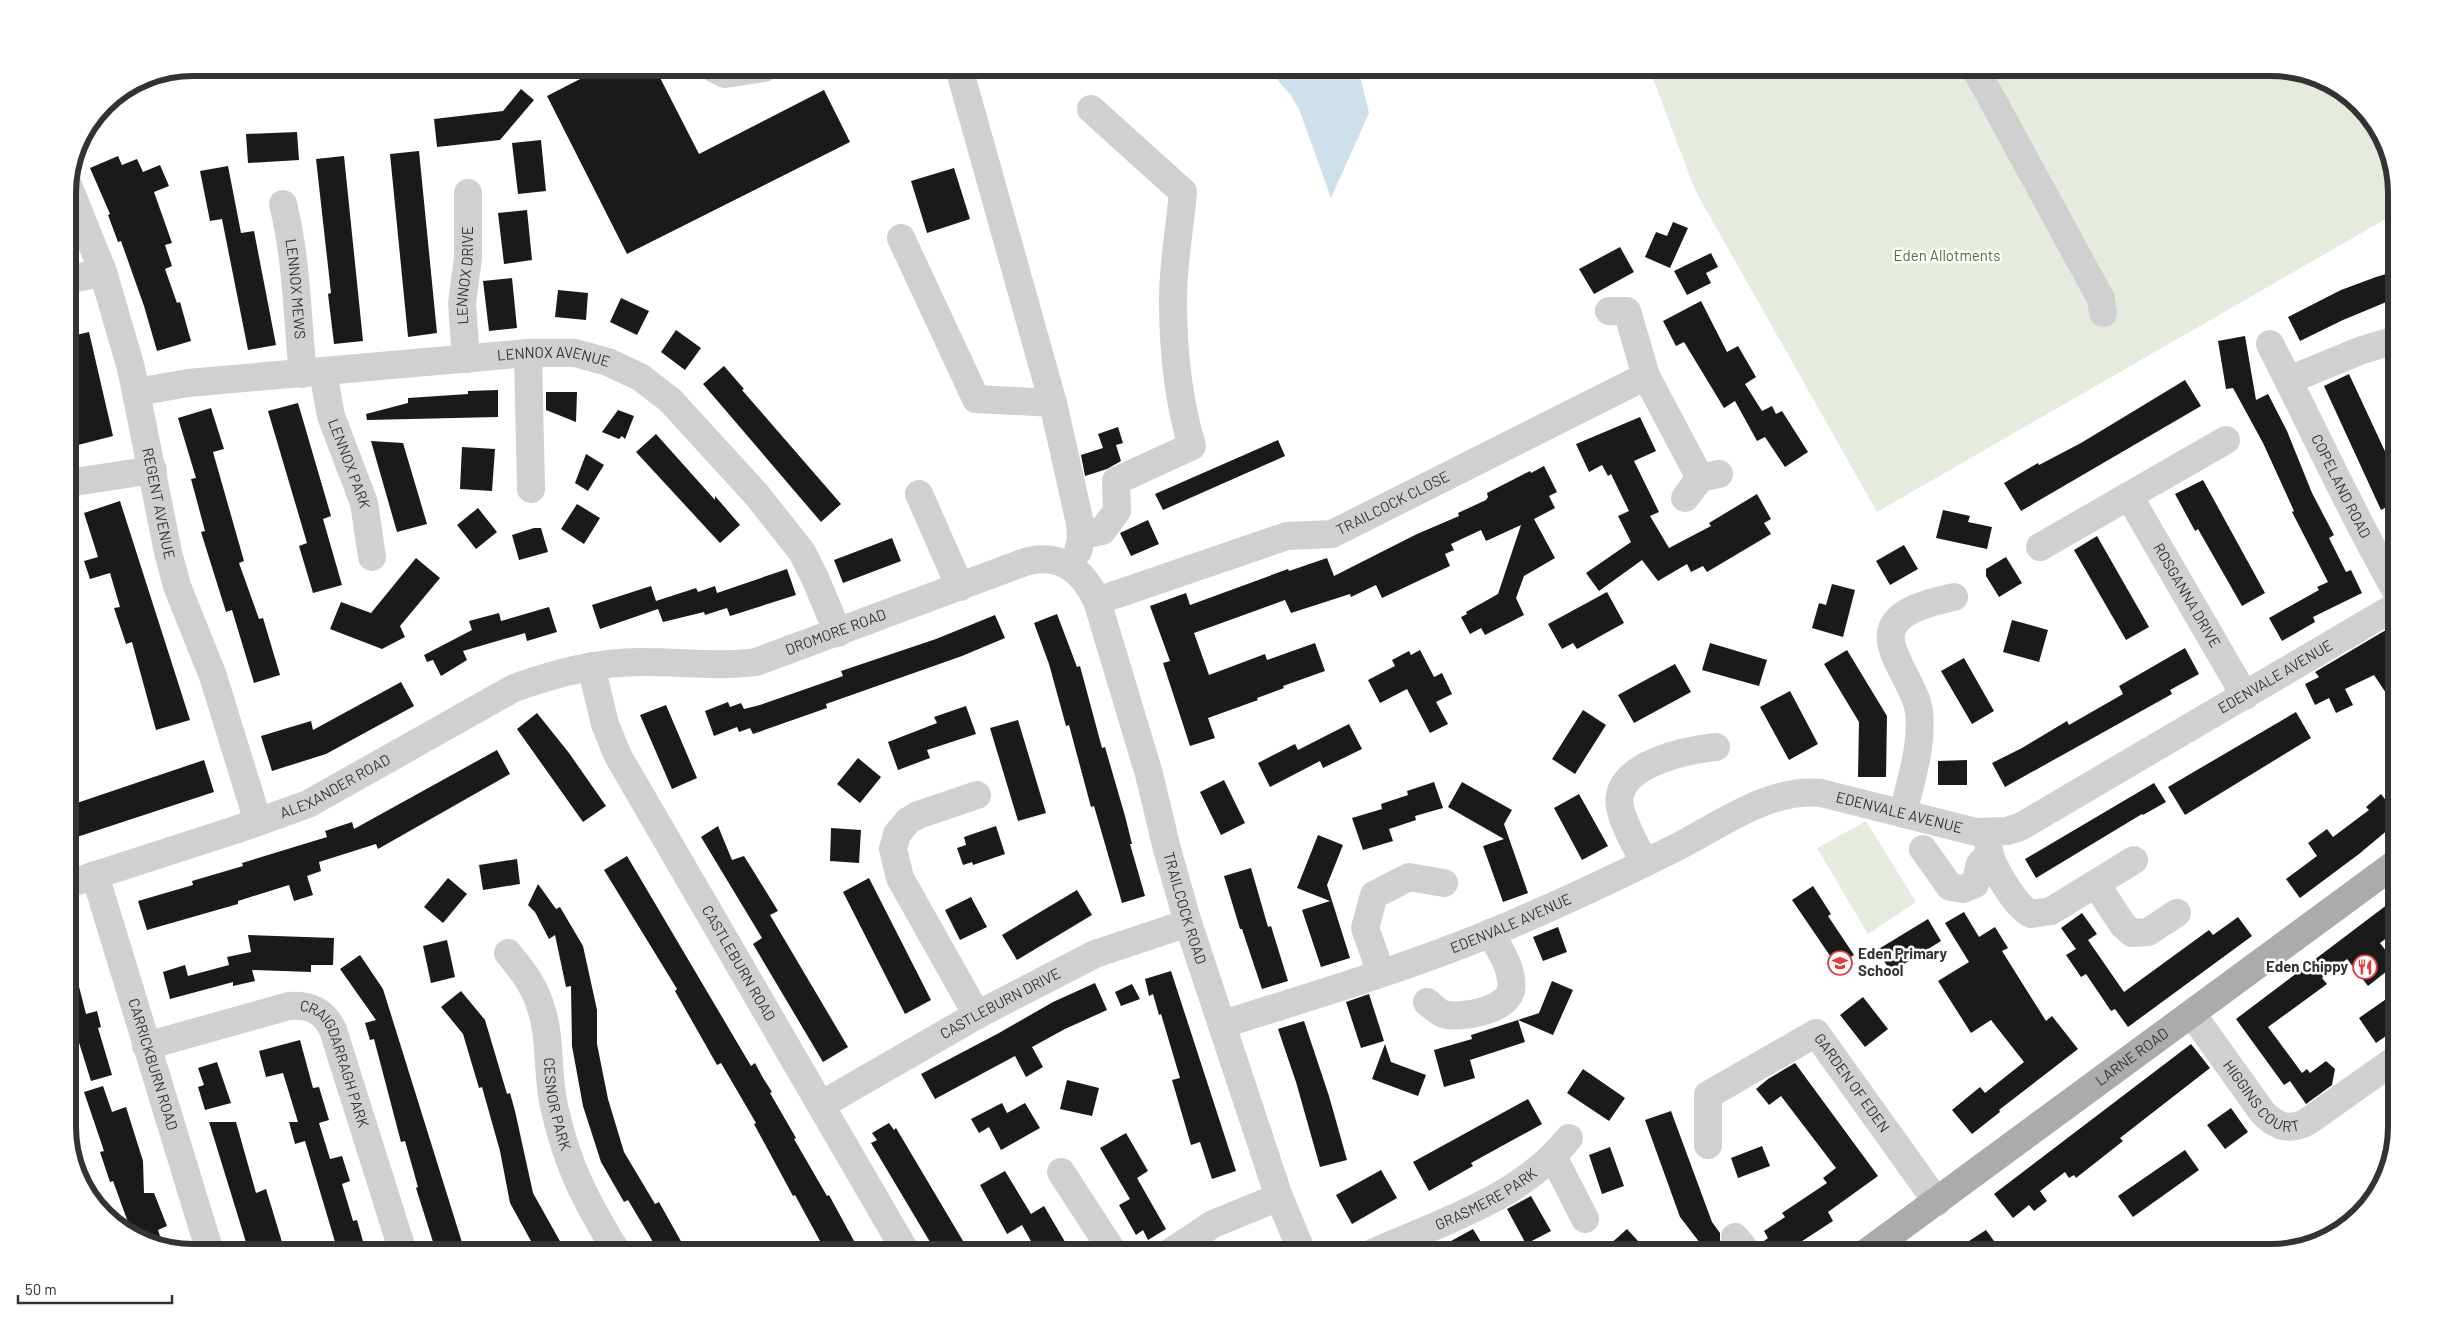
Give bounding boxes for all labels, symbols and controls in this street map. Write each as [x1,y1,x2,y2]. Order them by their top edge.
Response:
street label: LENNOX DRIVE [452,226,476,325]
street label: LENNOX MEWS [282,237,310,340]
park label: Eden Allotments [1894,246,2000,264]
street label: LENNOX AVENUE [496,343,612,370]
street label: LENNOX PARK [325,416,375,510]
street label: COPELAND ROAD [2308,431,2375,541]
street label: REGENT AVENUE [139,446,180,561]
street label: TRAILCOCK CLOSE [1333,466,1452,538]
street label: ROSGANNA DRIVE [2150,539,2225,650]
street label: DROMORE ROAD [783,604,888,658]
street label: EDENVALE AVENUE [2214,635,2335,717]
street label: ALEXANDER ROAD [277,750,393,821]
street label: EDENVALE AVENUE [1834,787,1965,836]
street label: TRAILCOCK ROAD [1160,850,1211,966]
street label: EDENVALE AVENUE [1447,889,1574,956]
street label: CASTLEBURN ROAD [699,902,780,1024]
place label: Eden Primary School [1858,944,1948,979]
school or university icon: Eden Primary School [1827,950,1853,976]
restaurant icon: Eden Chippy [2352,954,2378,980]
place label: Eden Chippy [2266,957,2348,975]
street label: CASTLEBURN DRIVE [936,963,1063,1042]
street label: CARRICKBURN ROAD [125,996,182,1132]
street label: CRAIGDARRAGH PARK [299,996,373,1130]
street label: LARNE ROAD [2091,1023,2172,1089]
street label: GARDEN OF EDEN [1811,1029,1894,1135]
street label: HIGGINS COURT [2220,1056,2301,1135]
street label: CESNOR PARK [541,1057,576,1153]
street label: GRASMERE PARK [1432,1163,1540,1233]
scale bar [18,1272,171,1304]
text: 50 m [25,1280,57,1298]

